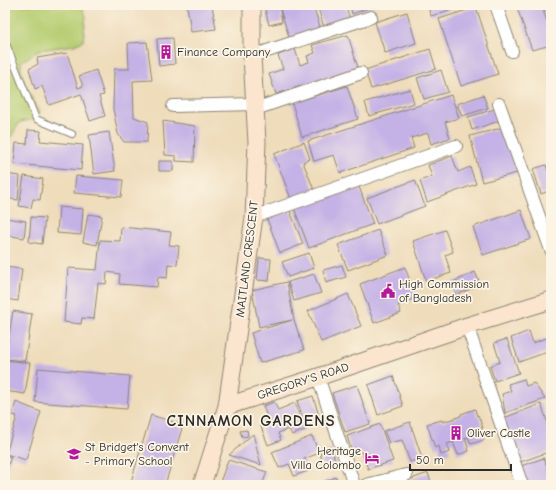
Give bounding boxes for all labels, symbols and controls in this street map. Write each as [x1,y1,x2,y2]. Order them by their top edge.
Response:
building icon: Finance Company [158,44,174,60]
place label: Finance Company [177,45,271,59]
street label: MAITLAND CRESCENT [233,199,261,318]
place label: High Commission of Bangladesh [399,277,489,305]
public building icon: High Commission of Bangladesh [380,283,396,299]
street label: GREGORY'S ROAD [255,360,351,402]
district label: CINNAMON GARDENS [167,412,335,430]
building icon: Oliver Castle [448,425,464,441]
place label: Oliver Castle [467,426,530,440]
place label: St Bridget's Convent - Primary School [85,440,189,468]
place label: Heritage Villa Colombo [291,444,361,472]
school or university icon: St Bridget's Convent - Primary School [66,446,82,462]
scale bar [410,446,511,472]
hotel icon: Heritage Villa Colombo [364,450,380,466]
text: 50 m [416,453,444,467]

